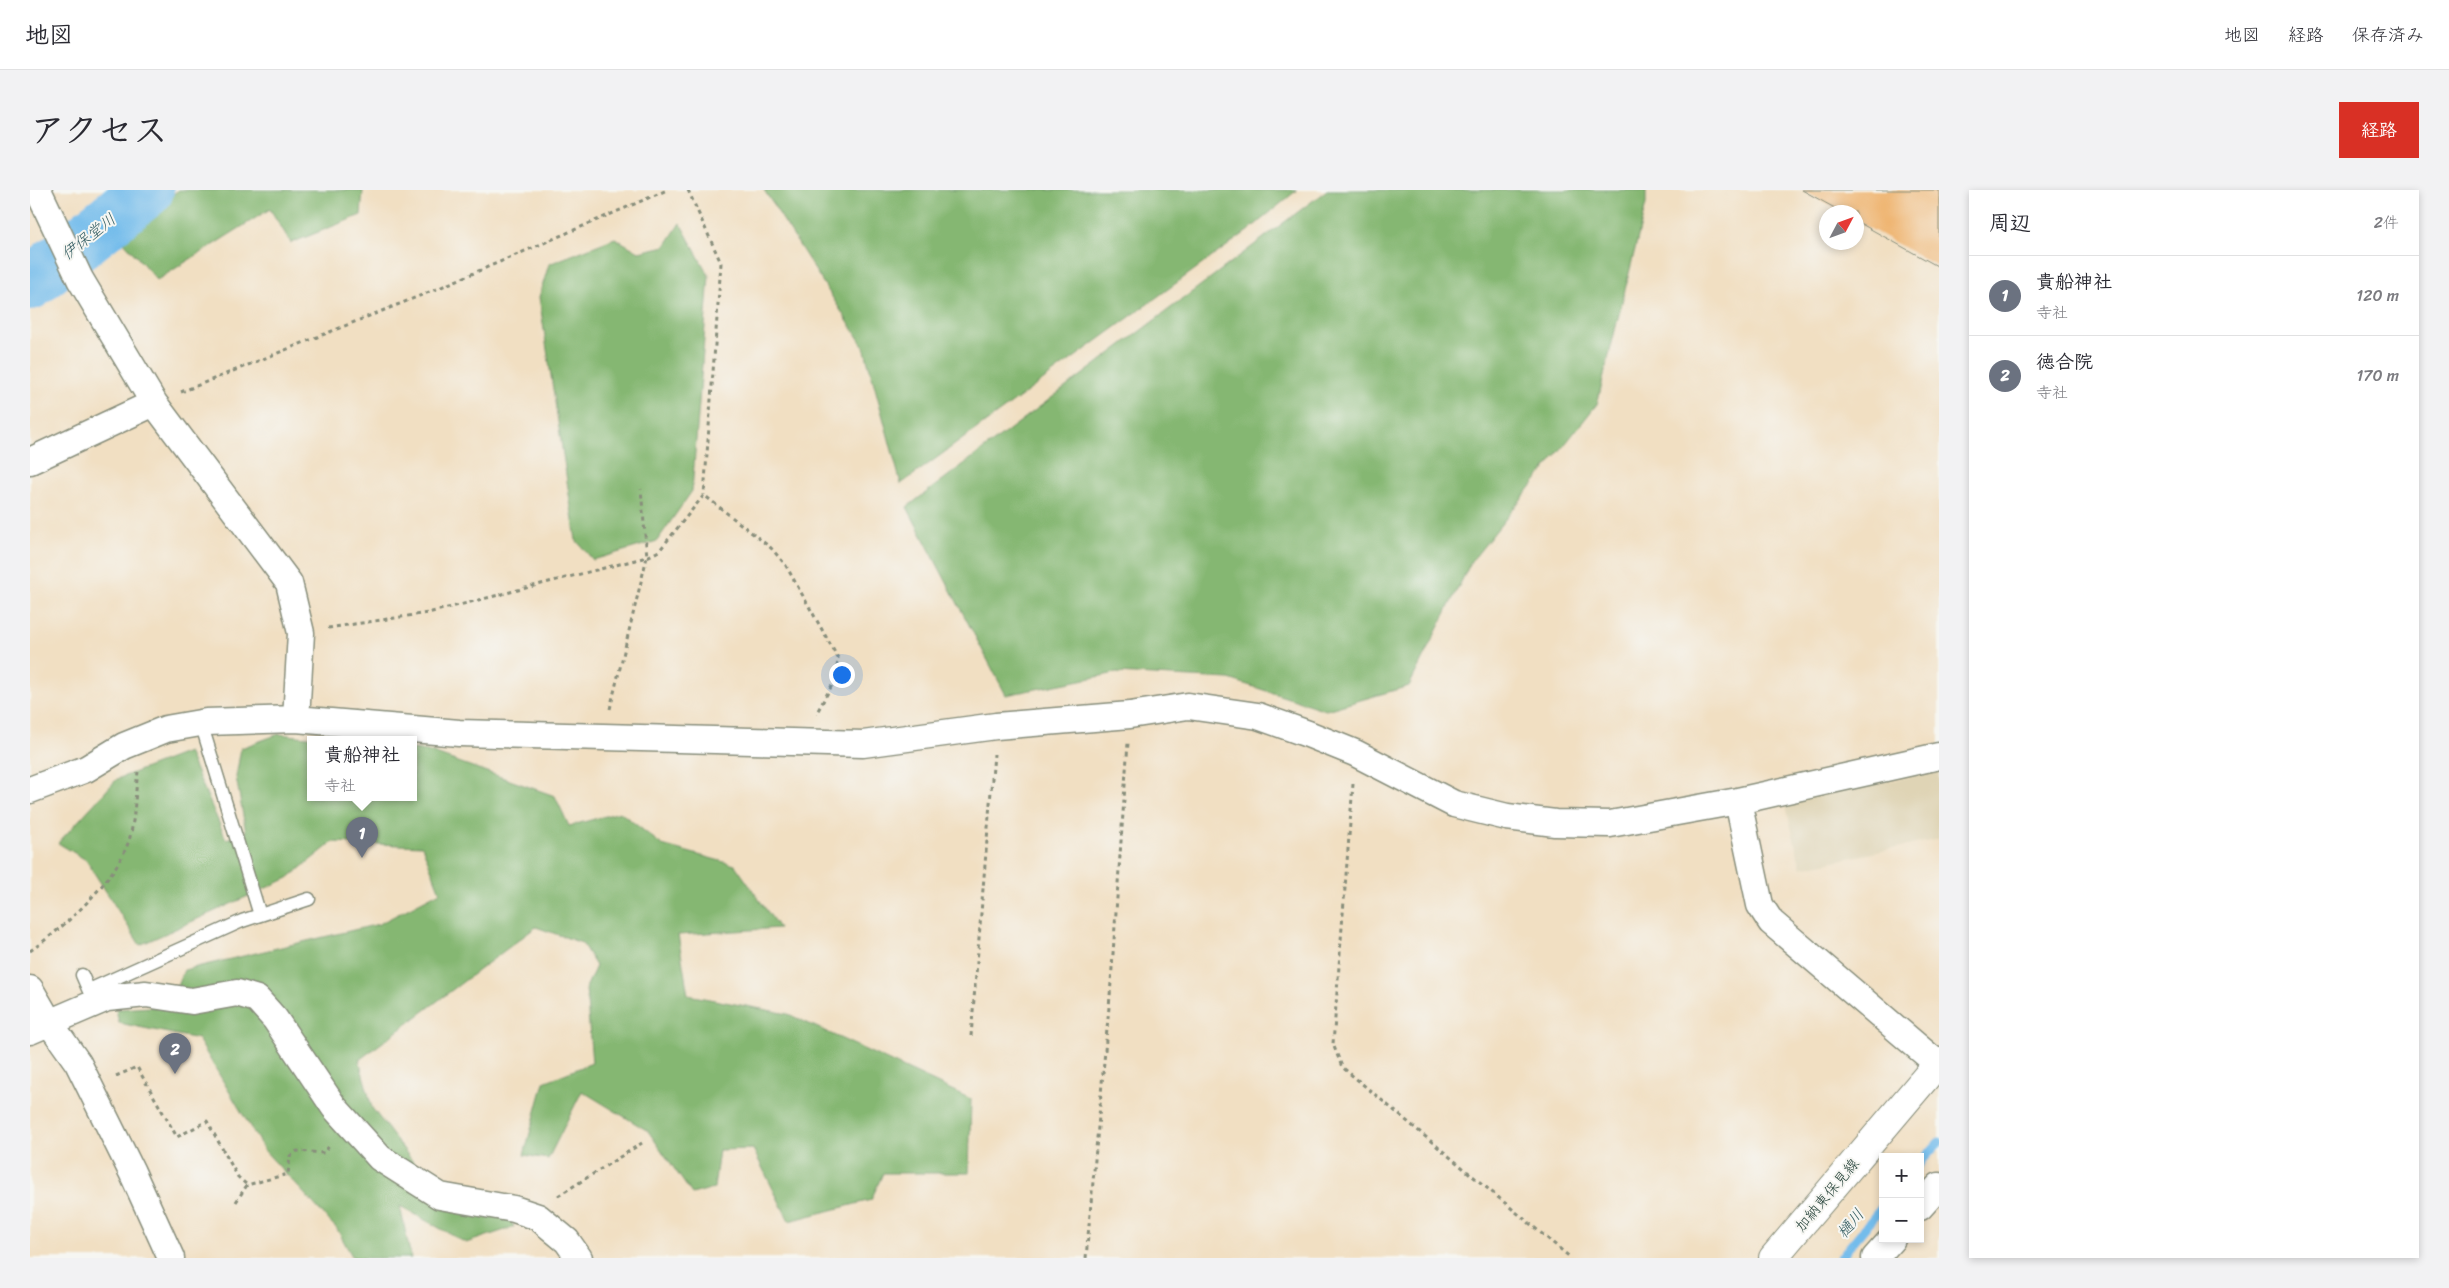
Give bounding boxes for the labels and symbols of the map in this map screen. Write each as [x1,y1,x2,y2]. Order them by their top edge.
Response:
water label: 伊保堂川 [54,205,122,268]
north arrow [1819,205,1864,250]
your location [829,662,855,688]
pin: 1 [346,817,378,858]
pin: 2 [159,1033,191,1074]
street label: 加納東保見線 [1788,1152,1866,1238]
water label: 樋川 [1829,1202,1872,1245]

